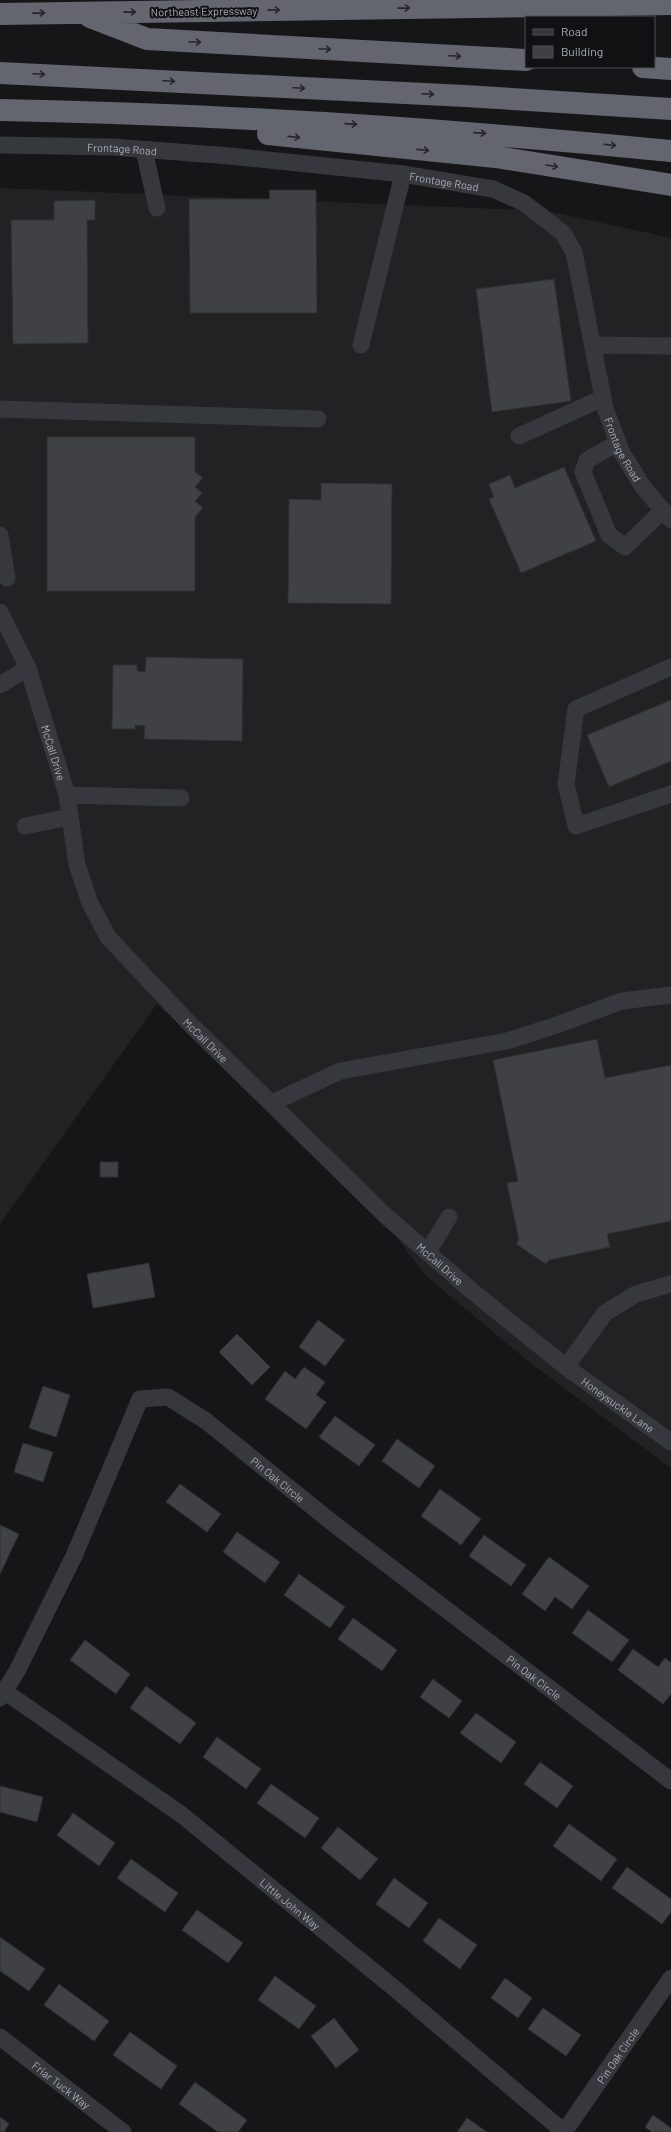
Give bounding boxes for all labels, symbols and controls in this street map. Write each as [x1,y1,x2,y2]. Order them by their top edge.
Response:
street label: Northeast Expressway [151,4,257,18]
one-way arrow [397,4,410,12]
one-way arrow [267,6,280,14]
one-way arrow [123,8,136,16]
one-way arrow [32,9,45,17]
legend [525,16,655,68]
text: Road [561,24,588,38]
one-way arrow [189,38,202,45]
text: Building [561,44,603,58]
one-way arrow [318,46,331,53]
one-way arrow [448,53,461,60]
one-way arrow [32,71,45,78]
one-way arrow [162,77,175,85]
one-way arrow [292,84,305,91]
one-way arrow [421,90,434,98]
one-way arrow [344,121,357,128]
one-way arrow [473,129,486,137]
one-way arrow [287,133,300,140]
street label: Frontage Road [87,140,157,157]
one-way arrow [603,141,616,148]
one-way arrow [416,146,429,153]
one-way arrow [545,162,558,170]
street label: Frontage Road [409,169,480,193]
street label: Frontage Road [602,415,644,484]
street label: McCall Drive [39,723,69,782]
street label: McCall Drive [181,1015,231,1065]
street label: McCall Drive [414,1240,467,1287]
street label: Honeysuckle Lane [579,1374,657,1435]
street label: Pin Oak Circle [249,1453,308,1505]
street label: Pin Oak Circle [505,1652,564,1702]
street label: Little John Way [258,1875,323,1932]
street label: Pin Oak Circle [594,2025,641,2086]
street label: Friar Tuck Way [30,2058,93,2111]

